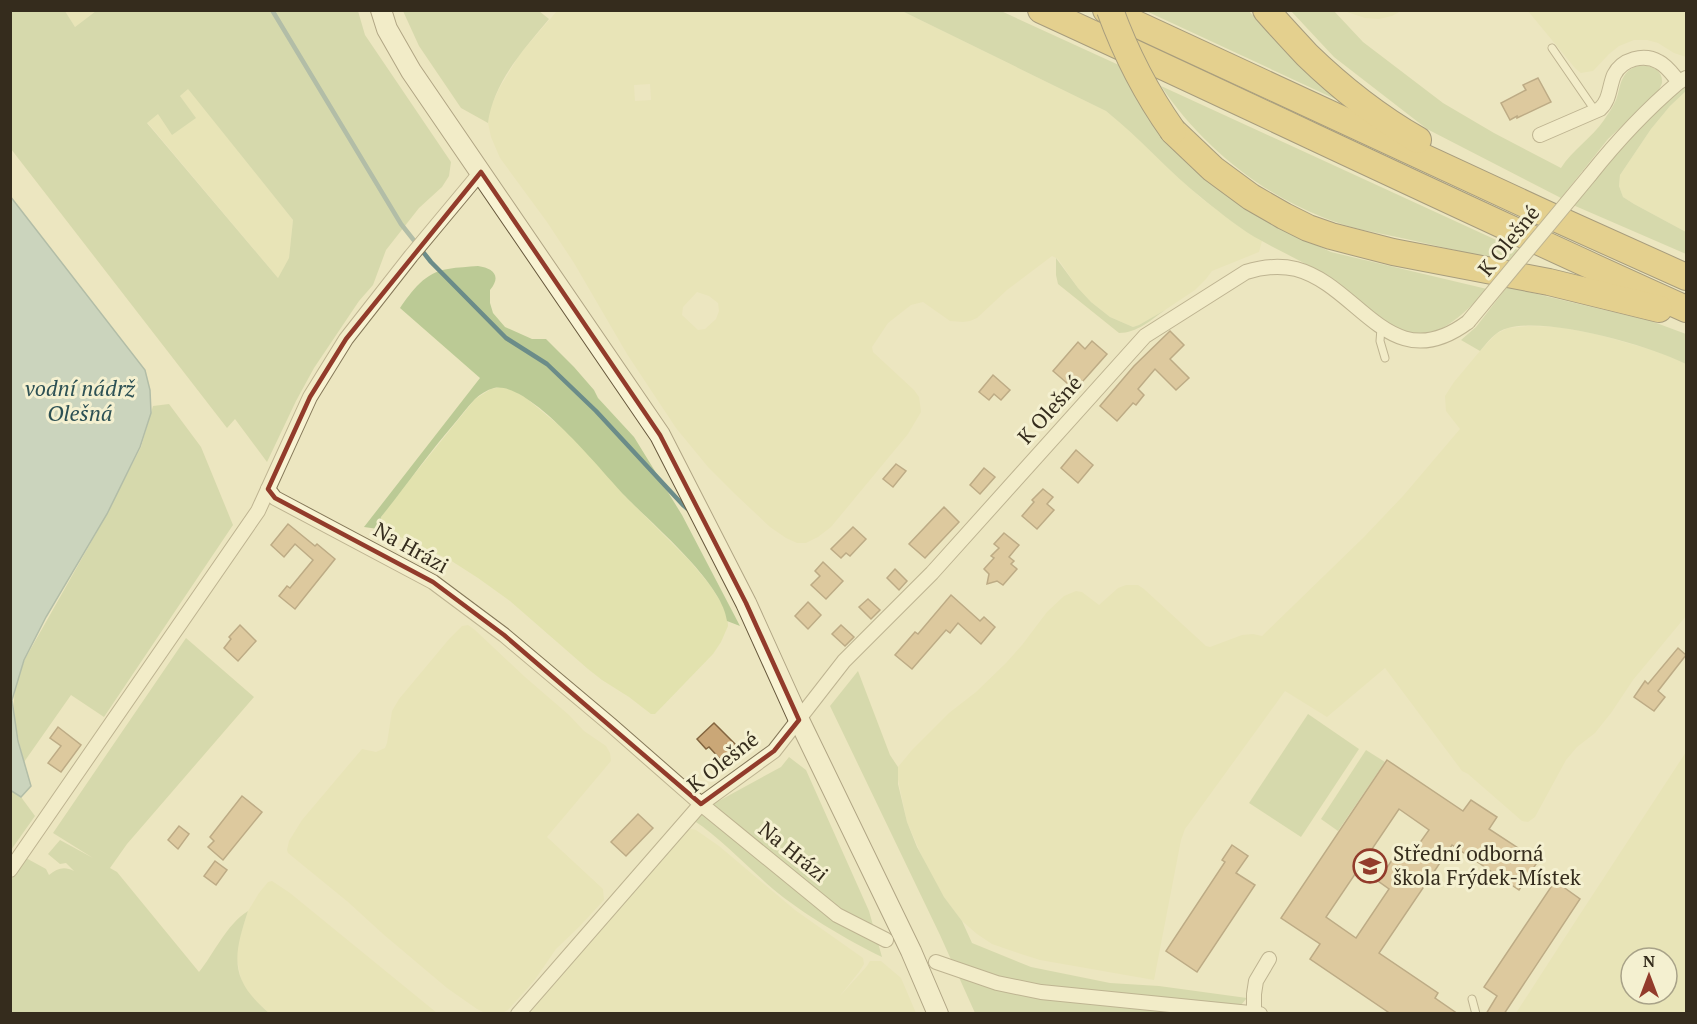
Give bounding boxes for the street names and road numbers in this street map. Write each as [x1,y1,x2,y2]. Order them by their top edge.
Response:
street label: K Olešné [1471,199,1545,282]
street label: K Olešné [1011,369,1088,450]
street label: Na Hrázi [369,515,454,579]
street label: K Olešné [681,725,764,798]
street label: Na Hrázi [753,815,834,888]

